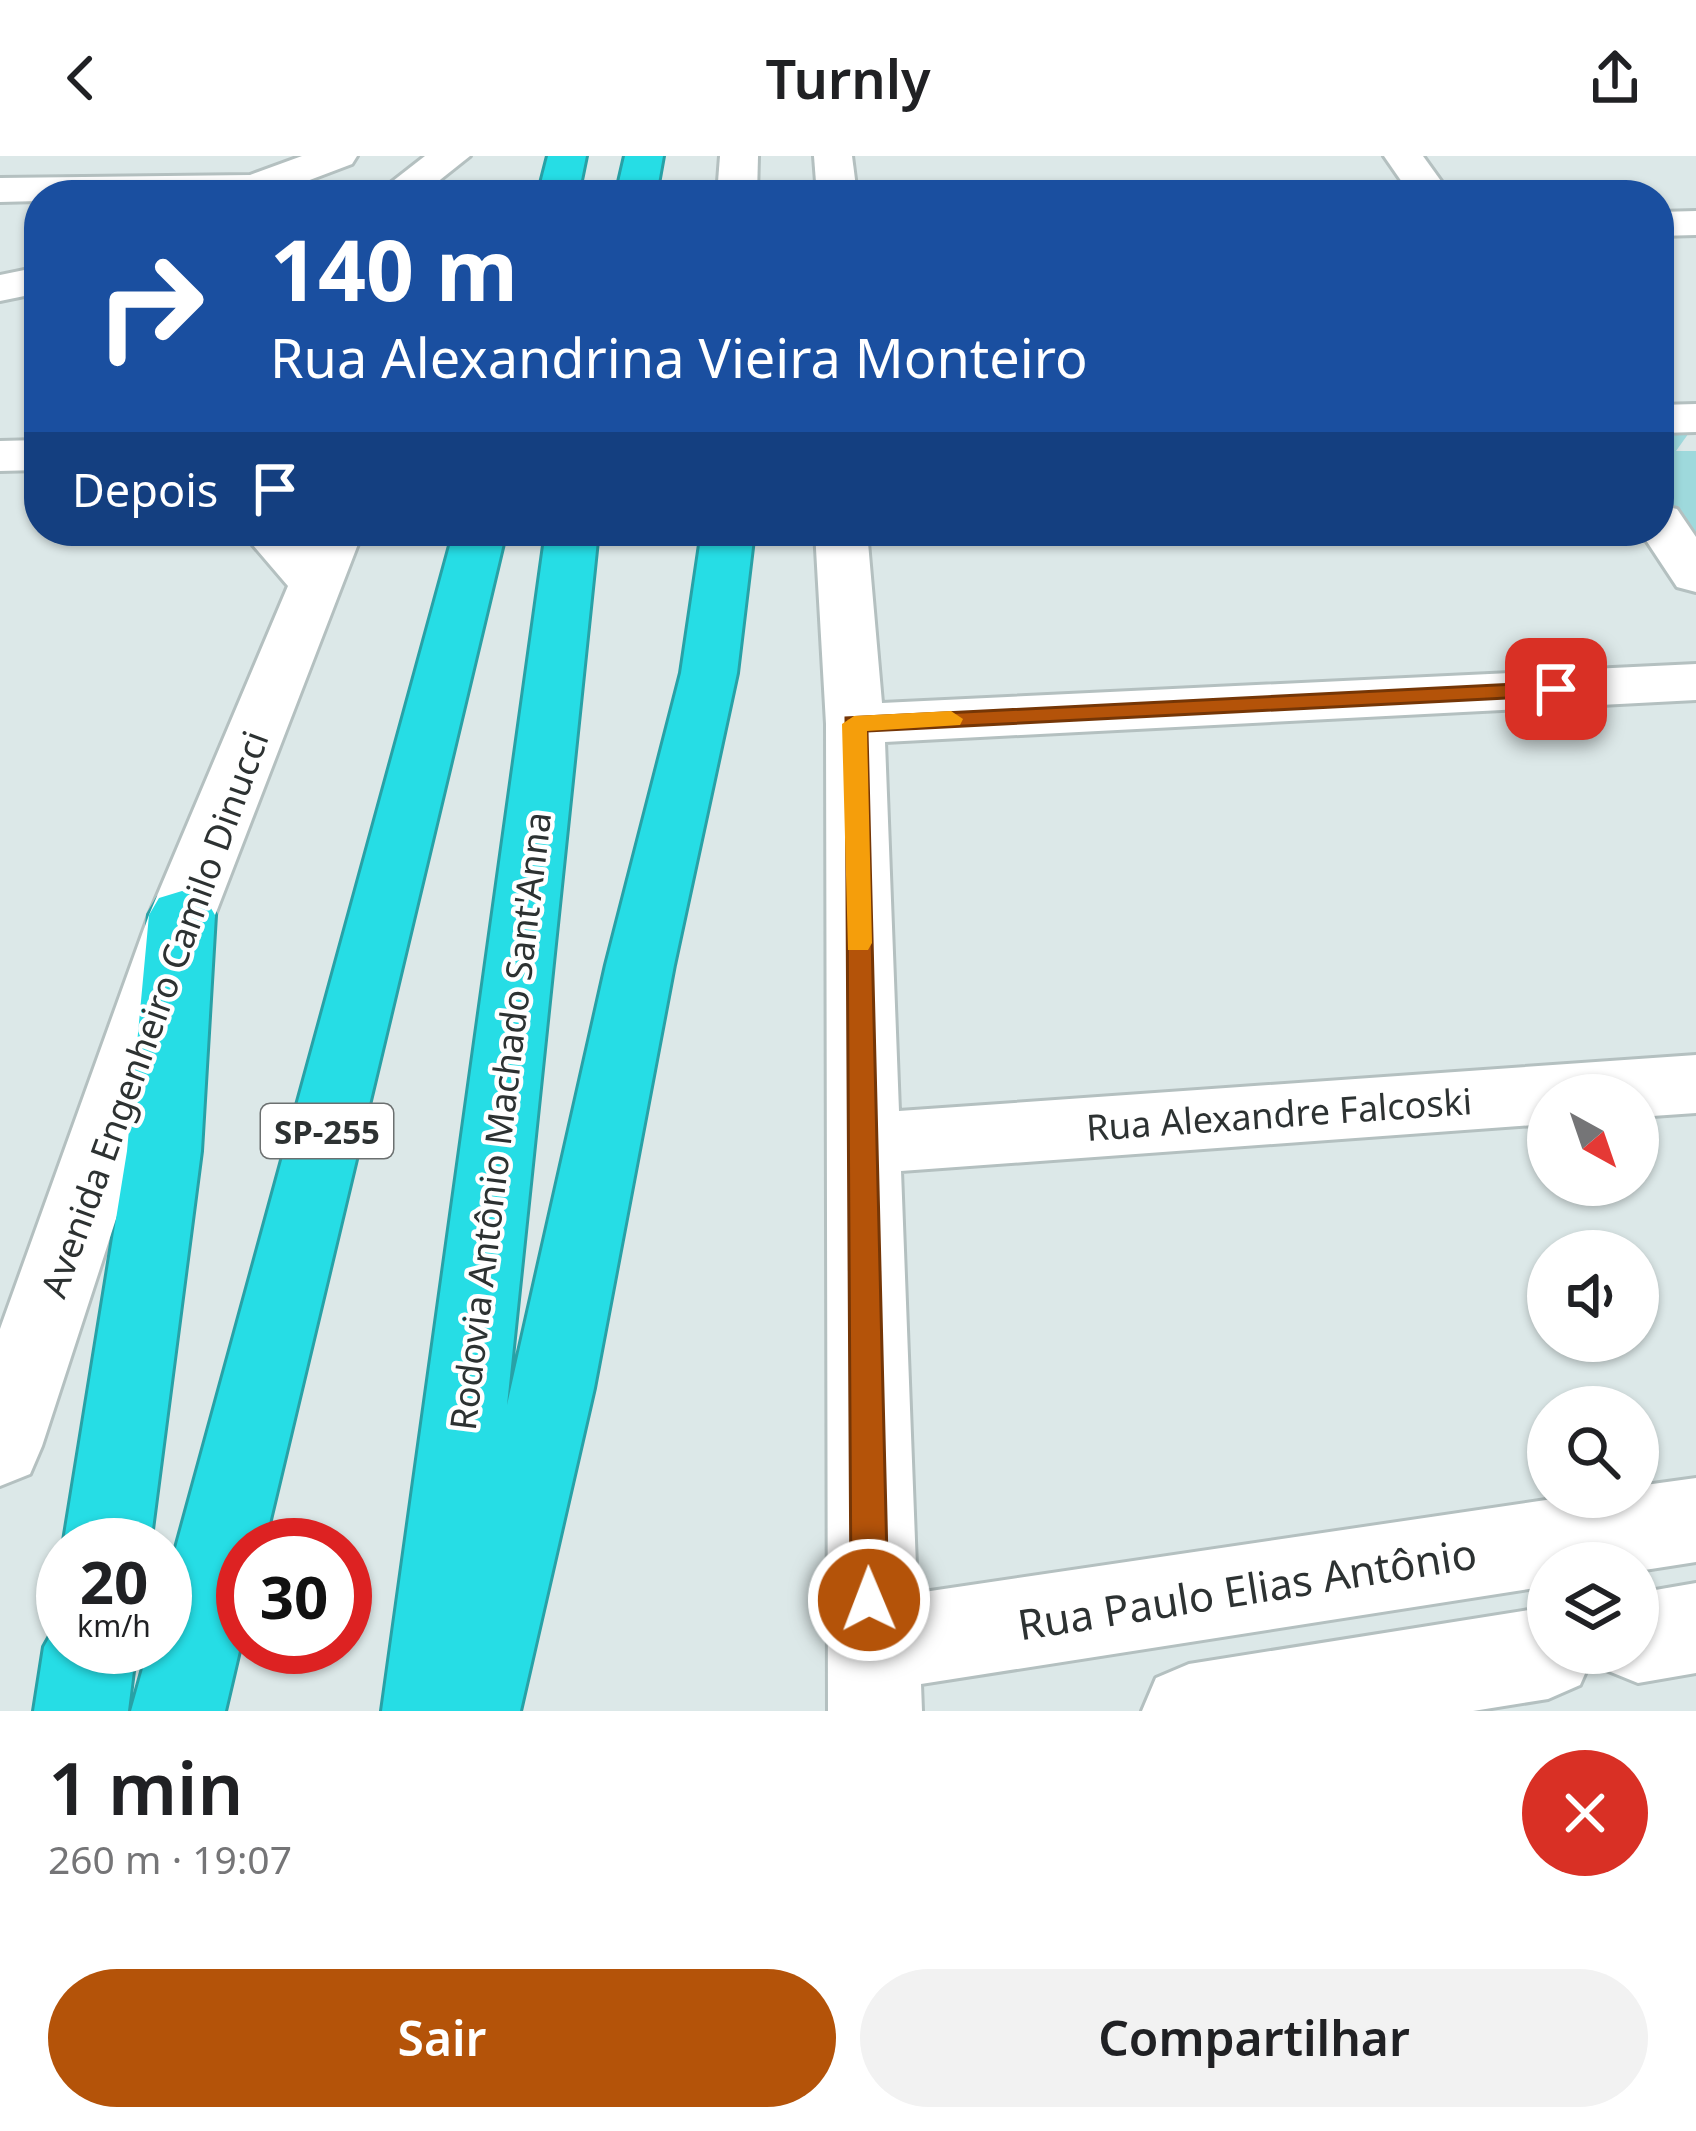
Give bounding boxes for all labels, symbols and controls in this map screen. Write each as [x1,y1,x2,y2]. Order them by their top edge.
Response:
text: Turnly [765,41,931,115]
icon: back [48,45,114,111]
icon: share [1582,45,1648,111]
text: 140 m [270,211,518,326]
icon: right [72,228,228,384]
text: Rua Alexandrina Vieira Monteiro [270,320,1088,394]
icon: arrive [242,456,308,522]
text: Depois [72,459,218,520]
pin [1505,638,1607,740]
icon: arrive [1523,656,1589,722]
street label: Avenida Engenheiro Camilo Dinucci [29,724,279,1304]
street label: Rodovia Antônio Machado Sant'Anna [438,809,562,1433]
north arrow [1527,1074,1659,1206]
map controls [1527,1074,1659,1674]
street label: Rua Alexandre Falcoski [1085,1076,1473,1152]
road number: SP-255 [261,1104,393,1158]
button: sound [1527,1230,1659,1362]
button: search [1527,1386,1659,1518]
speed limit sign: 30 [216,1518,372,1674]
street label: Rua Paulo Elias Antônio [1013,1524,1481,1652]
position arrow [806,1537,932,1663]
text: 20 [80,1540,148,1622]
button: layers [1527,1542,1659,1674]
text: km/h [77,1605,151,1646]
text: 1 min [48,1738,243,1836]
button: close [1522,1750,1648,1876]
text: 260 m · 19:07 [48,1832,292,1885]
button: Sair [48,1969,836,2107]
button: Compartilhar [860,1969,1648,2107]

